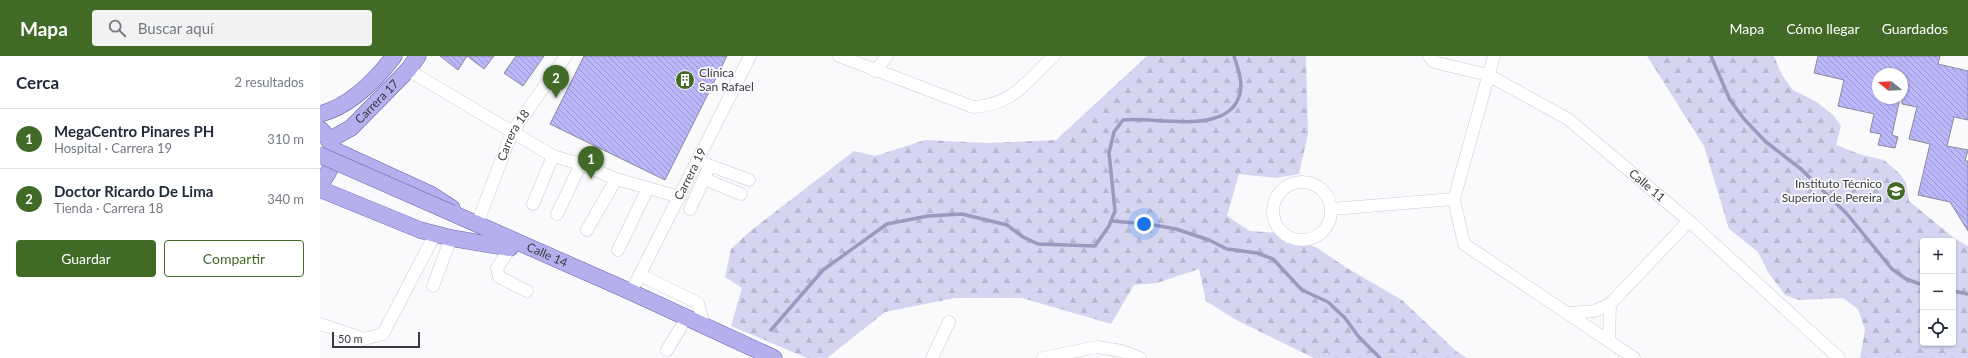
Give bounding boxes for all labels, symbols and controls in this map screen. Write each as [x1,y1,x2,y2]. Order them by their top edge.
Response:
search box [92,10,372,46]
text: Mapa [20,17,68,40]
icon: search [106,17,128,39]
text: Buscar aquí [138,19,214,37]
text: Mapa [1730,20,1764,37]
text: Cómo llegar [1786,20,1860,37]
text: Guardados [1882,20,1948,37]
pin: 2 [543,65,569,98]
place label: Clínica San Rafael [699,65,754,94]
north arrow [1872,68,1908,104]
building icon: Clínica San Rafael [674,69,696,91]
text: Cerca [16,72,59,93]
text: 2 resultados [234,74,304,90]
street label: Carrera 17 [352,76,402,127]
street label: Carrera 18 [494,106,533,163]
text: MegaCentro Pinares PH [54,122,214,140]
text: 1 [25,131,33,147]
text: 310 m [267,131,304,147]
text: Hospital · Carrera 19 [54,140,172,156]
street label: Carrera 19 [671,145,709,202]
pin: 1 [578,146,604,179]
street label: Calle 11 [1626,166,1669,205]
place label: Instituto Técnico Superior de Pereira [1782,176,1882,205]
school or university icon: Instituto Técnico Superior de Pereira [1885,180,1907,202]
text: Doctor Ricardo De Lima [54,182,213,200]
text: 2 [25,191,33,207]
text: 340 m [267,191,304,207]
text: Tienda · Carrera 18 [54,200,163,216]
your location [1134,214,1154,234]
map controls [1920,238,1956,346]
button: + [1920,238,1956,274]
street label: Calle 14 [525,239,570,270]
button: Guardar [16,240,156,277]
button: Compartir [164,240,304,277]
button: − [1920,274,1956,310]
button: locate [1920,310,1956,346]
scale bar [332,330,420,349]
text: 50 m [338,332,363,345]

